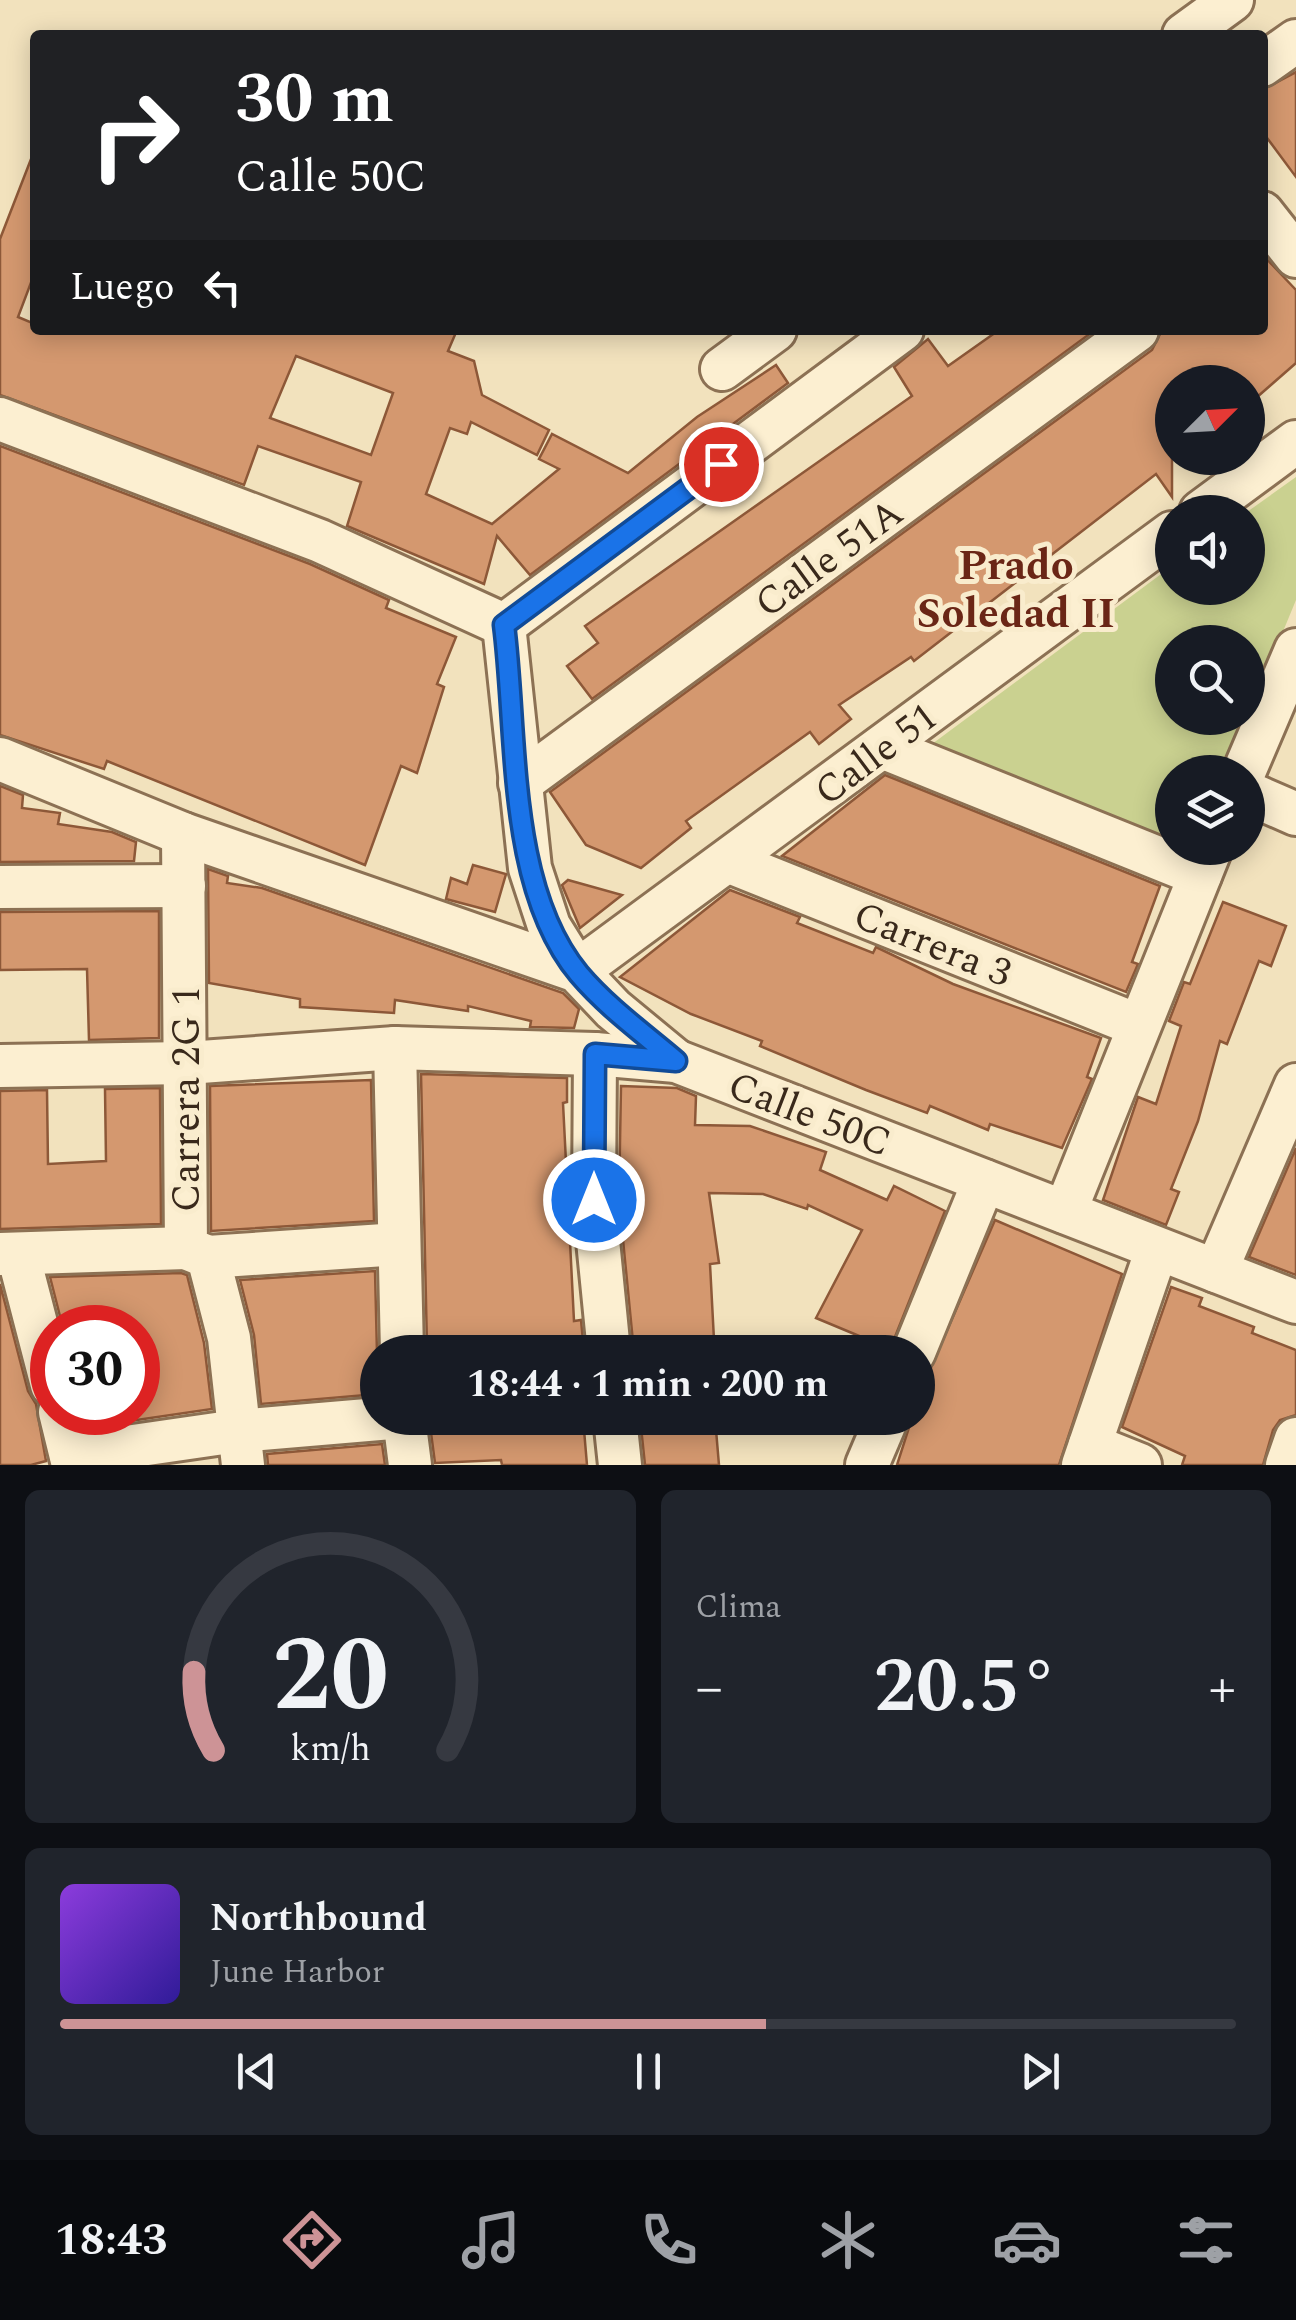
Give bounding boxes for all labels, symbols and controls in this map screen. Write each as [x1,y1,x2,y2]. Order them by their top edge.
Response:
text: 30 m [235,47,394,153]
icon: right [70,70,200,200]
text: Calle 50C [235,143,427,212]
text: Luego [70,259,175,317]
icon: left [195,260,250,315]
north arrow [1155,365,1265,475]
map controls [1155,365,1265,865]
pin [679,422,764,507]
icon: arrive [694,437,749,492]
street label: Calle 51A [742,484,917,634]
button: sound [1155,495,1265,605]
district label: Prado Soledad II [917,535,1115,646]
button: search [1155,625,1265,735]
street label: Calle 51 [802,688,951,822]
button: layers [1155,755,1265,865]
street label: Carrera 3 [844,886,1020,1005]
street label: Carrera 2G 1 [157,986,218,1212]
street label: Calle 50C [719,1056,900,1174]
position arrow [542,1148,646,1252]
speed limit sign: 30 [30,1305,160,1435]
text: 18:44 · 1 min · 200 m [467,1356,828,1414]
text: Clima [696,1583,781,1632]
text: 20 [272,1598,389,1756]
text: 20.5° [874,1631,1058,1745]
text: − [696,1647,723,1730]
text: + [1208,1647,1236,1730]
text: km/h [290,1722,370,1777]
text: Northbound [210,1890,427,1948]
text: June Harbor [210,1948,385,1997]
icon: previous [229,2044,284,2099]
icon: pause [621,2044,676,2099]
icon: next [1013,2044,1068,2099]
icon: directions [277,2205,347,2275]
icon: music [456,2205,526,2275]
icon: phone [634,2205,704,2275]
icon: climate [813,2205,883,2275]
icon: car [992,2205,1062,2275]
icon: filters [1171,2205,1241,2275]
text: 18:43 [54,2206,168,2275]

